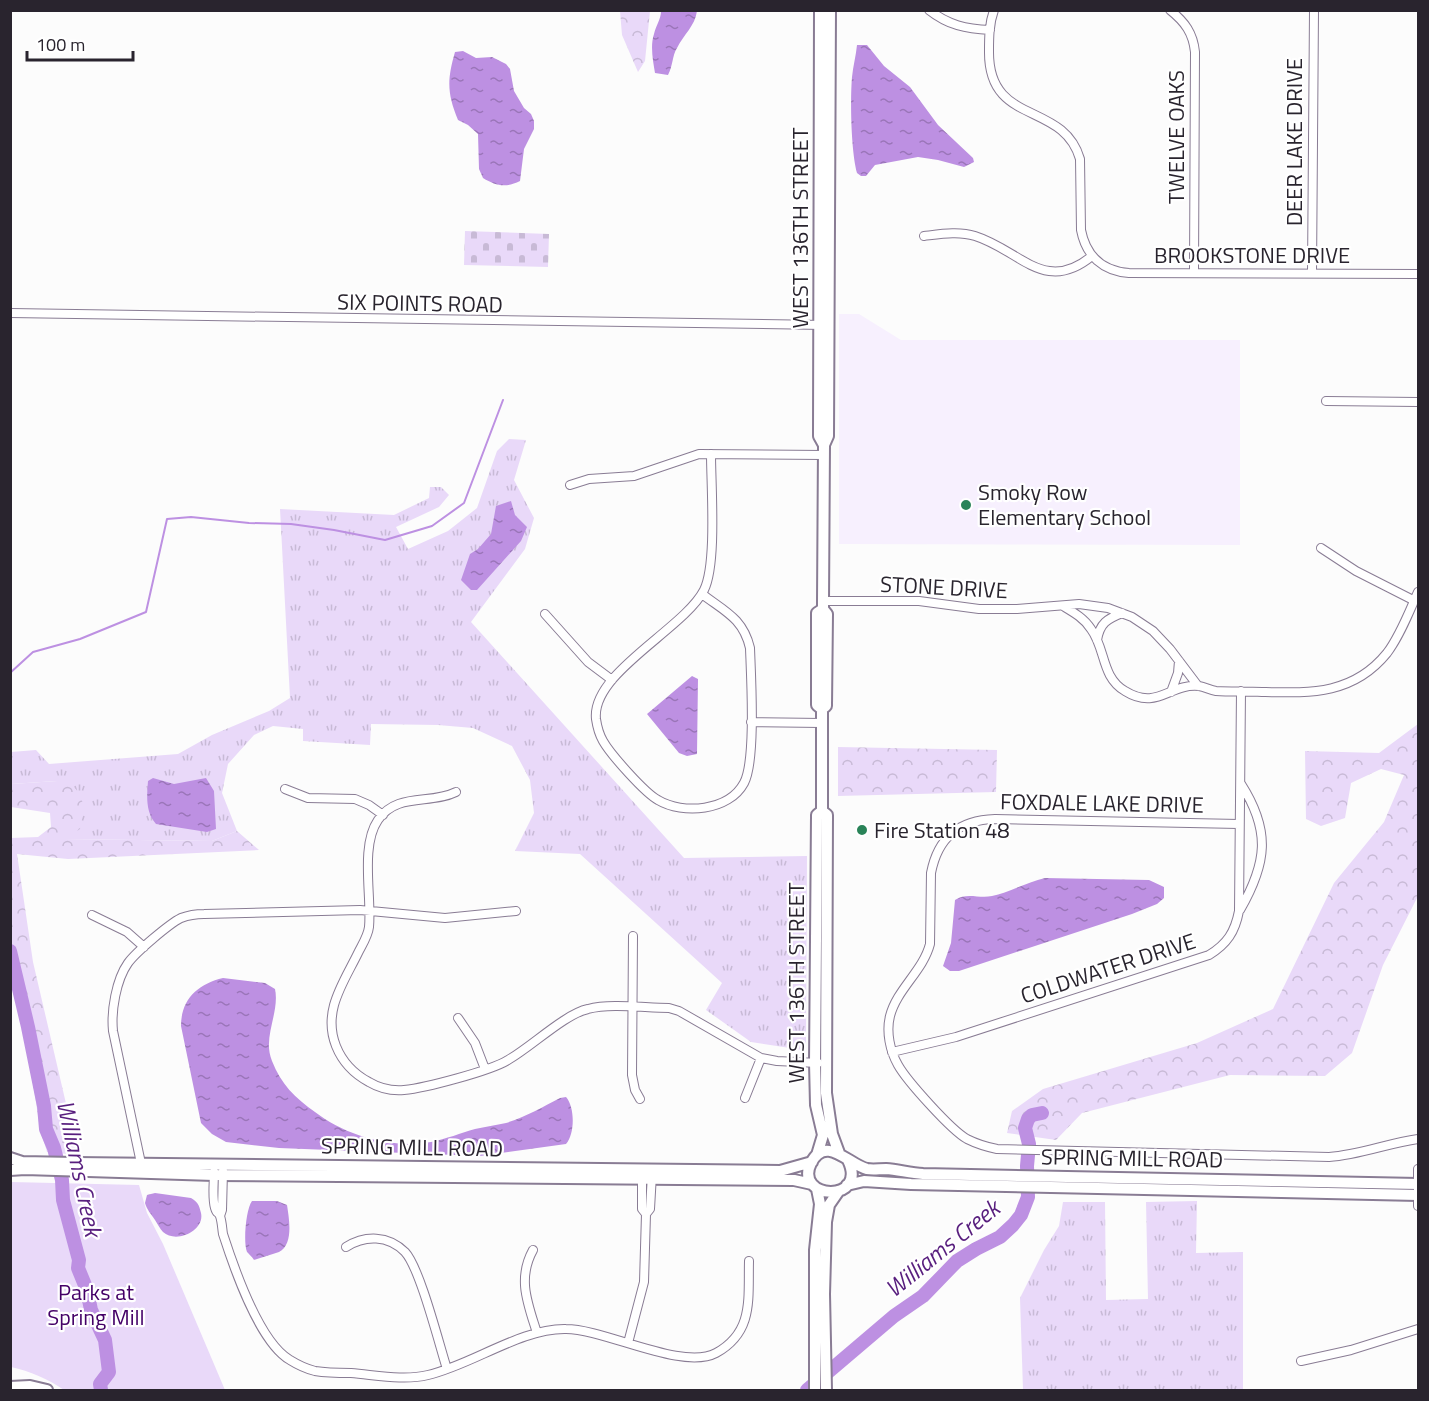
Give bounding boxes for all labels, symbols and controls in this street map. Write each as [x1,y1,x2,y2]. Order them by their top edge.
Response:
scale bar [27,24,134,62]
text: 100 m [36,31,85,58]
street label: DEER LAKE DRIVE [1277,58,1311,226]
street label: TWELVE OAKS [1159,70,1193,204]
street label: WEST 136TH STREET [783,127,817,329]
street label: BROOKSTONE DRIVE [1154,238,1350,272]
street label: SIX POINTS ROAD [337,285,503,321]
place label: Smoky Row Elementary School [978,475,1151,534]
marker: Smoky Row Elementary School [959,498,973,512]
street label: STONE DRIVE [879,567,1009,607]
street label: FOXDALE LAKE DRIVE [1000,784,1204,822]
place label: Fire Station 48 [874,813,1010,847]
marker: Fire Station 48 [855,823,869,837]
street label: WEST 136TH STREET [779,882,813,1084]
street label: COLDWATER DRIVE [1016,924,1200,1012]
water label: Williams Creek [48,1097,113,1243]
street label: SPRING MILL ROAD [321,1128,503,1166]
street label: SPRING MILL ROAD [1041,1139,1223,1177]
water label: Williams Creek [877,1188,1010,1306]
park label: Parks at Spring Mill [47,1275,145,1334]

